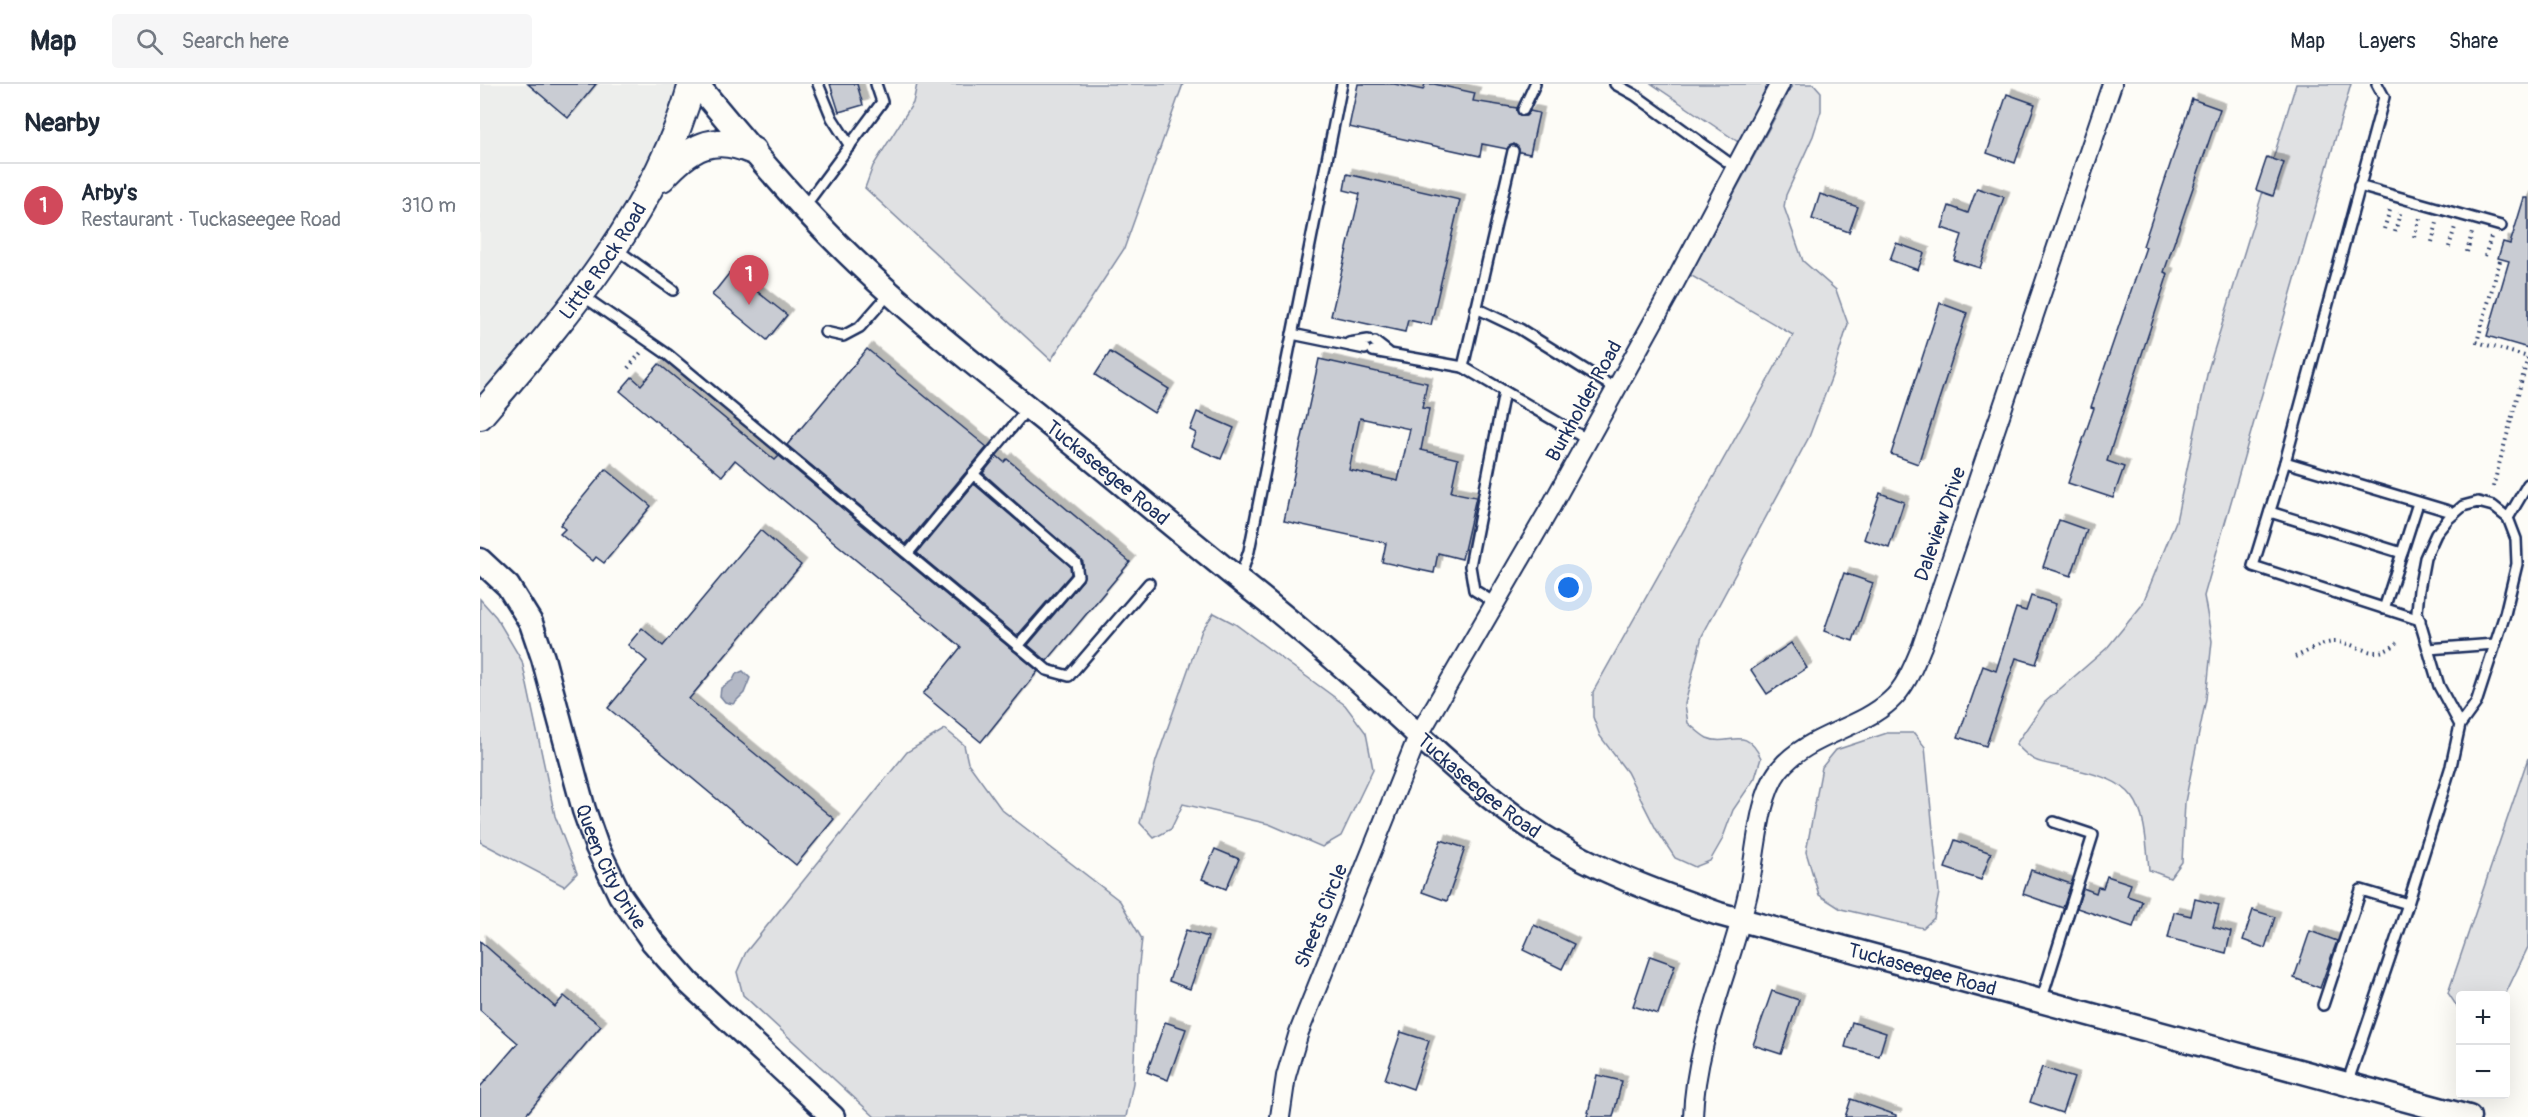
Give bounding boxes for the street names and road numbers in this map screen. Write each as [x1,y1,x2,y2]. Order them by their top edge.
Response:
street label: Little Rock Road [554,198,652,324]
street label: Burkholder Road [1540,336,1628,466]
street label: Tuckaseegee Road [1041,414,1175,531]
street label: Daleview Drive [1909,463,1971,585]
street label: Tuckaseegee Road [1412,728,1546,844]
street label: Queen City Drive [570,801,652,934]
street label: Sheets Circle [1289,860,1353,972]
street label: Tuckaseegee Road [1845,937,1999,1001]

